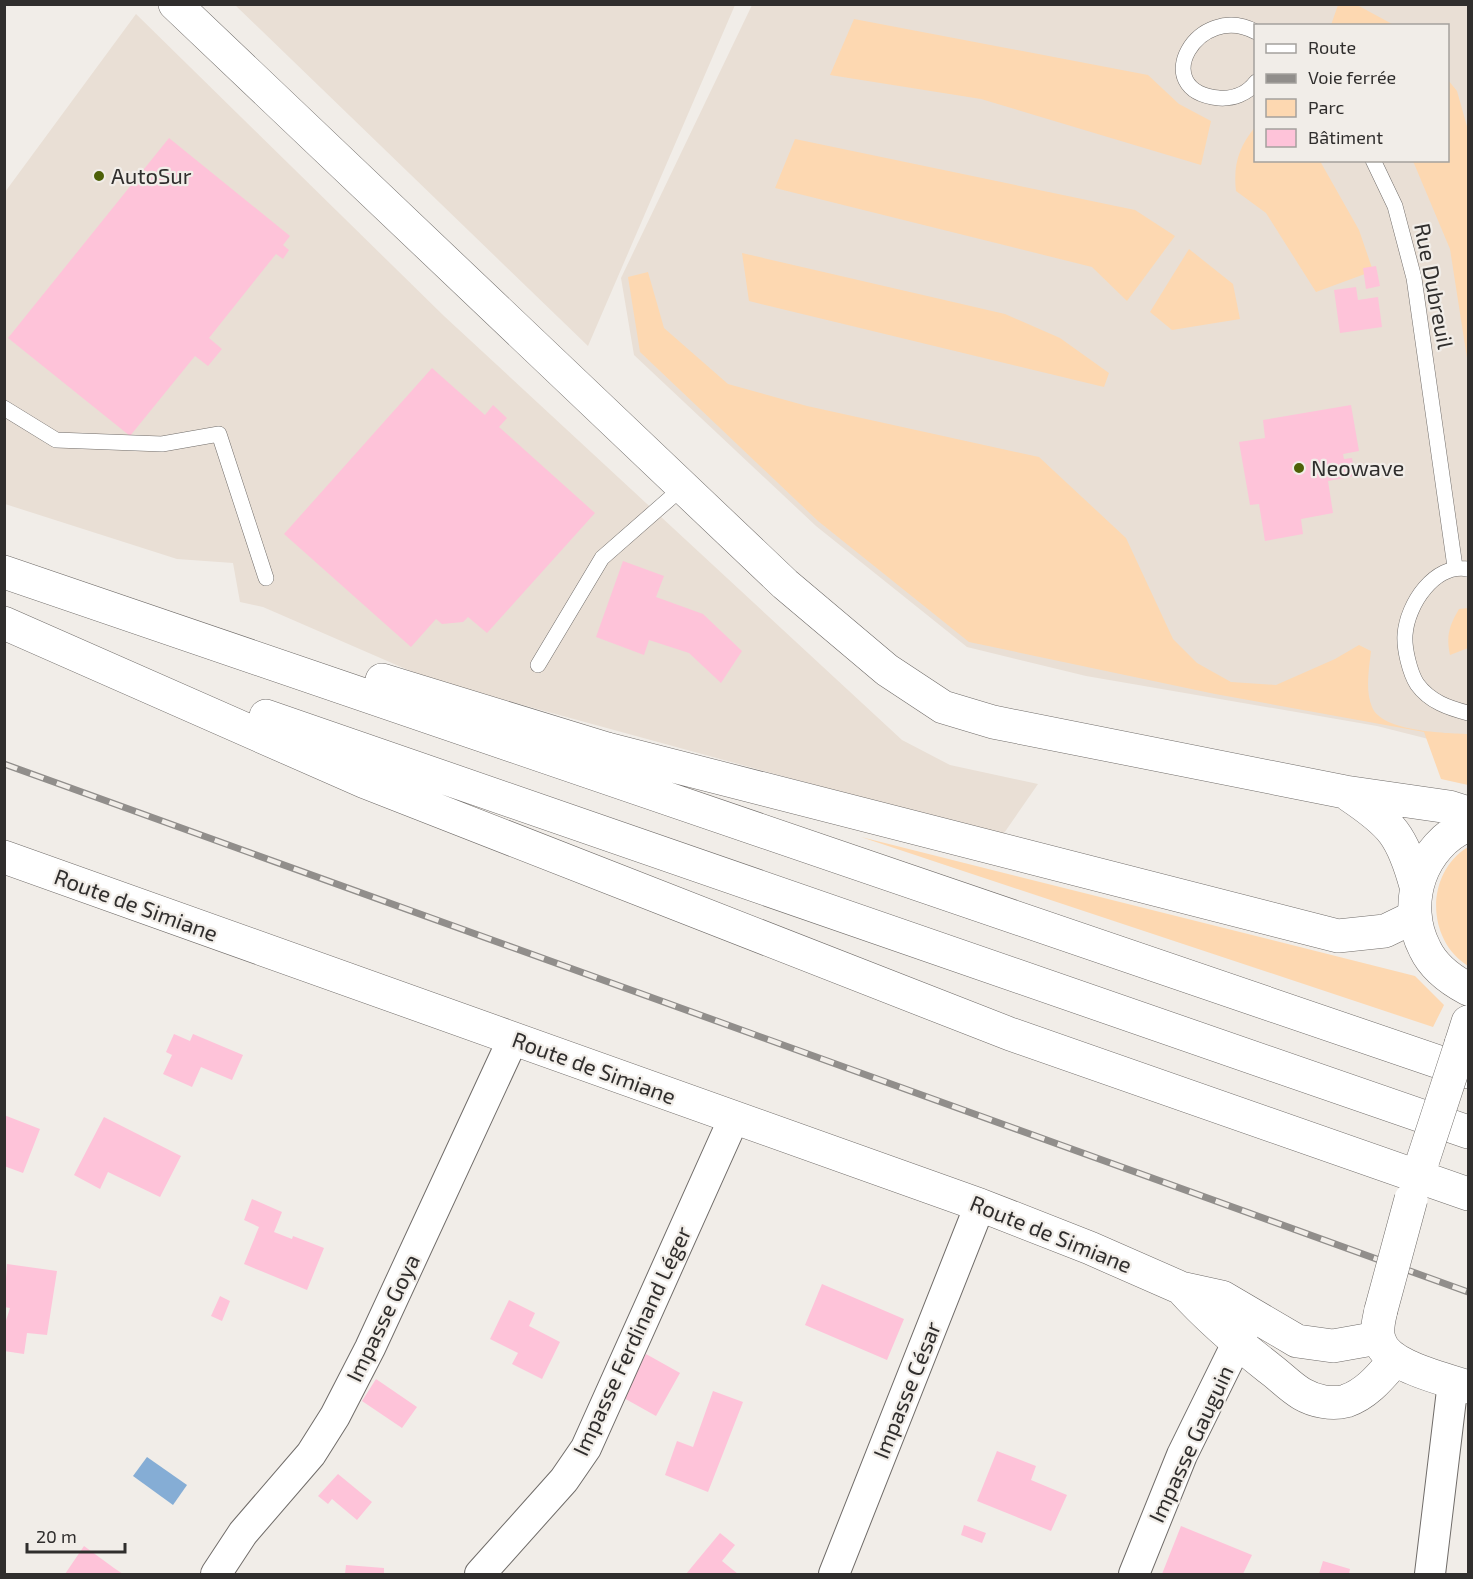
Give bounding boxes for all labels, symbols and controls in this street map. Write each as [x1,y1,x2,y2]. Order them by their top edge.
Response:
legend [1254,24,1449,162]
text: Route [1308,36,1356,58]
text: Voie ferrée [1308,66,1396,88]
text: Parc [1308,96,1344,118]
text: Bâtiment [1308,126,1383,148]
place label: AutoSur [111,162,192,188]
marker: AutoSur [92,169,106,183]
street label: Rue Dubreuil [1410,221,1460,351]
place label: Neowave [1311,454,1404,480]
marker: Neowave [1292,461,1306,475]
street label: Route de Simiane [51,862,222,946]
street label: Route de Simiane [509,1025,680,1109]
street label: Route de Simiane [967,1189,1136,1277]
street label: Impasse Ferdinand Léger [566,1222,696,1459]
street label: Impasse Goya [340,1250,424,1386]
street label: Impasse César [867,1317,945,1462]
street label: Impasse Gauguin [1142,1361,1238,1526]
scale bar [27,1516,124,1554]
text: 20 m [36,1525,77,1547]

